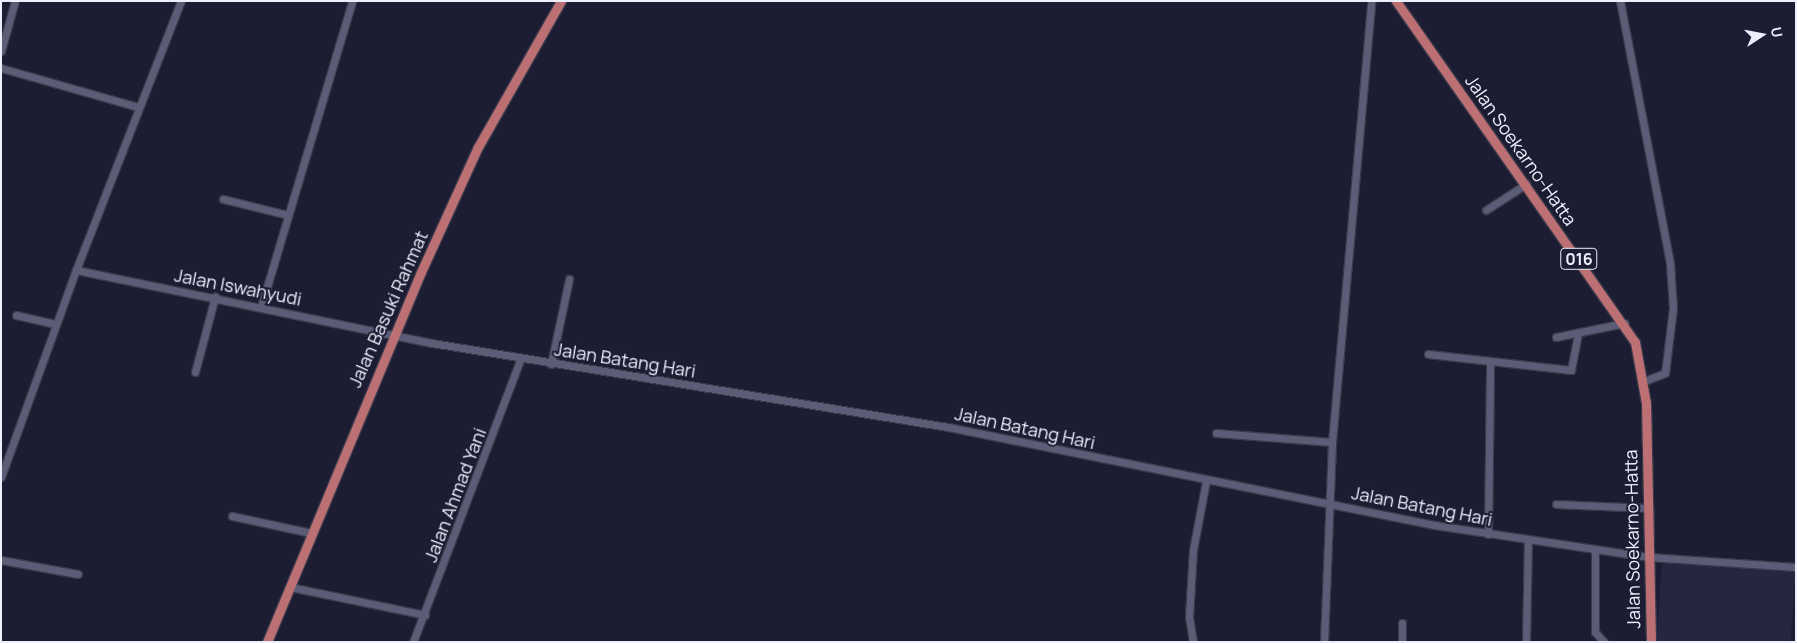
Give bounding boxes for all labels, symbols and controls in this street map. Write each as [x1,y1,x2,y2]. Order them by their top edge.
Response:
north arrow [1737,10,1787,60]
text: U [1767,25,1788,39]
street label: Jalan Soekarno-Hatta [1461,70,1581,230]
street label: Jalan Basuki Rahmat [344,227,432,391]
road number: 016 [1560,245,1598,272]
street label: Jalan Iswahyudi [173,264,303,310]
street label: Jalan Batang Hari [553,338,697,382]
street label: Jalan Batang Hari [953,403,1097,453]
street label: Jalan Ahmad Yani [419,425,491,565]
street label: Jalan Soekarno-Hatta [1620,449,1644,629]
street label: Jalan Batang Hari [1350,482,1494,530]

